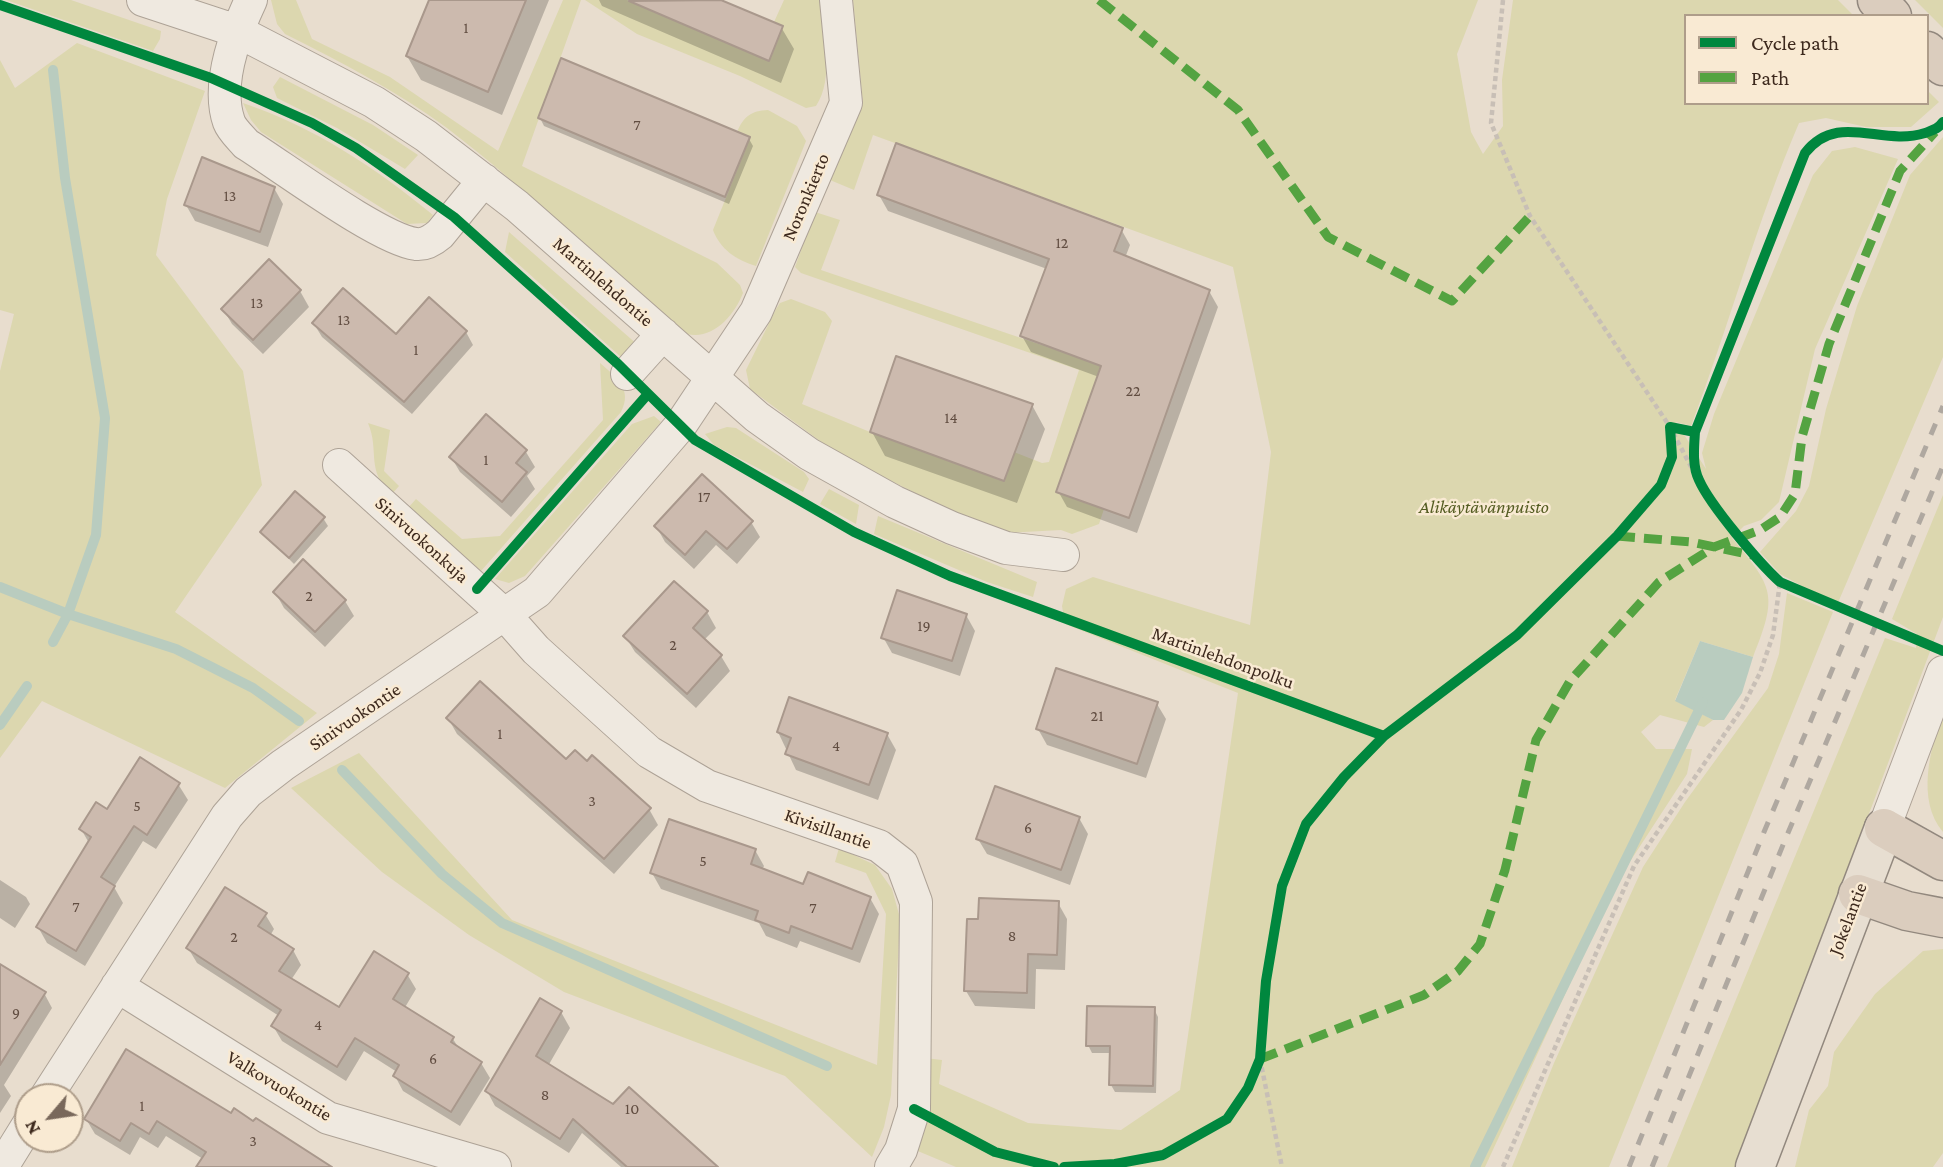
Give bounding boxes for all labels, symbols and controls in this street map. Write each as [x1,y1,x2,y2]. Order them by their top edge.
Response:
legend [1684,14,1929,105]
house number: 1 [463,18,469,38]
text: Cycle path [1751,31,1839,55]
text: Path [1751,66,1789,90]
house number: 7 [633,115,641,135]
street label: Noronkierto [777,150,835,244]
house number: 13 [224,186,236,206]
street label: Martinlehdontie [548,232,658,332]
house number: 12 [1056,233,1068,253]
house number: 13 [251,293,263,313]
house number: 13 [338,310,350,330]
house number: 1 [413,340,419,360]
house number: 22 [1125,381,1141,401]
house number: 14 [944,408,958,428]
house number: 1 [483,450,489,470]
house number: 17 [698,487,710,507]
street label: Sinivuokonkuja [370,492,474,588]
park label: Alikäytävänpuisto [1419,496,1549,518]
house number: 2 [305,586,313,606]
house number: 19 [917,616,931,636]
street label: Martinlehdonpolku [1149,622,1297,694]
house number: 2 [669,635,677,655]
street label: Sinivuokontie [305,678,405,756]
house number: 21 [1091,706,1103,726]
house number: 1 [497,724,503,744]
house number: 4 [832,736,840,756]
house number: 3 [588,791,596,811]
house number: 5 [133,796,141,816]
street label: Kivisillantie [781,803,875,855]
house number: 6 [1024,818,1032,838]
house number: 5 [699,851,707,871]
street label: Jokelantie [1824,879,1872,959]
house number: 7 [72,897,80,917]
house number: 7 [809,898,817,918]
house number: 8 [1008,926,1016,946]
house number: 2 [230,927,238,947]
house number: 9 [12,1003,20,1023]
house number: 4 [314,1015,322,1035]
street label: Valkovuokontie [222,1046,336,1126]
house number: 6 [429,1049,437,1069]
north arrow [14,1083,84,1153]
house number: 8 [541,1085,549,1105]
house number: 1 [139,1096,145,1116]
house number: 10 [625,1099,639,1119]
text: N [20,1117,44,1138]
house number: 3 [249,1131,257,1151]

